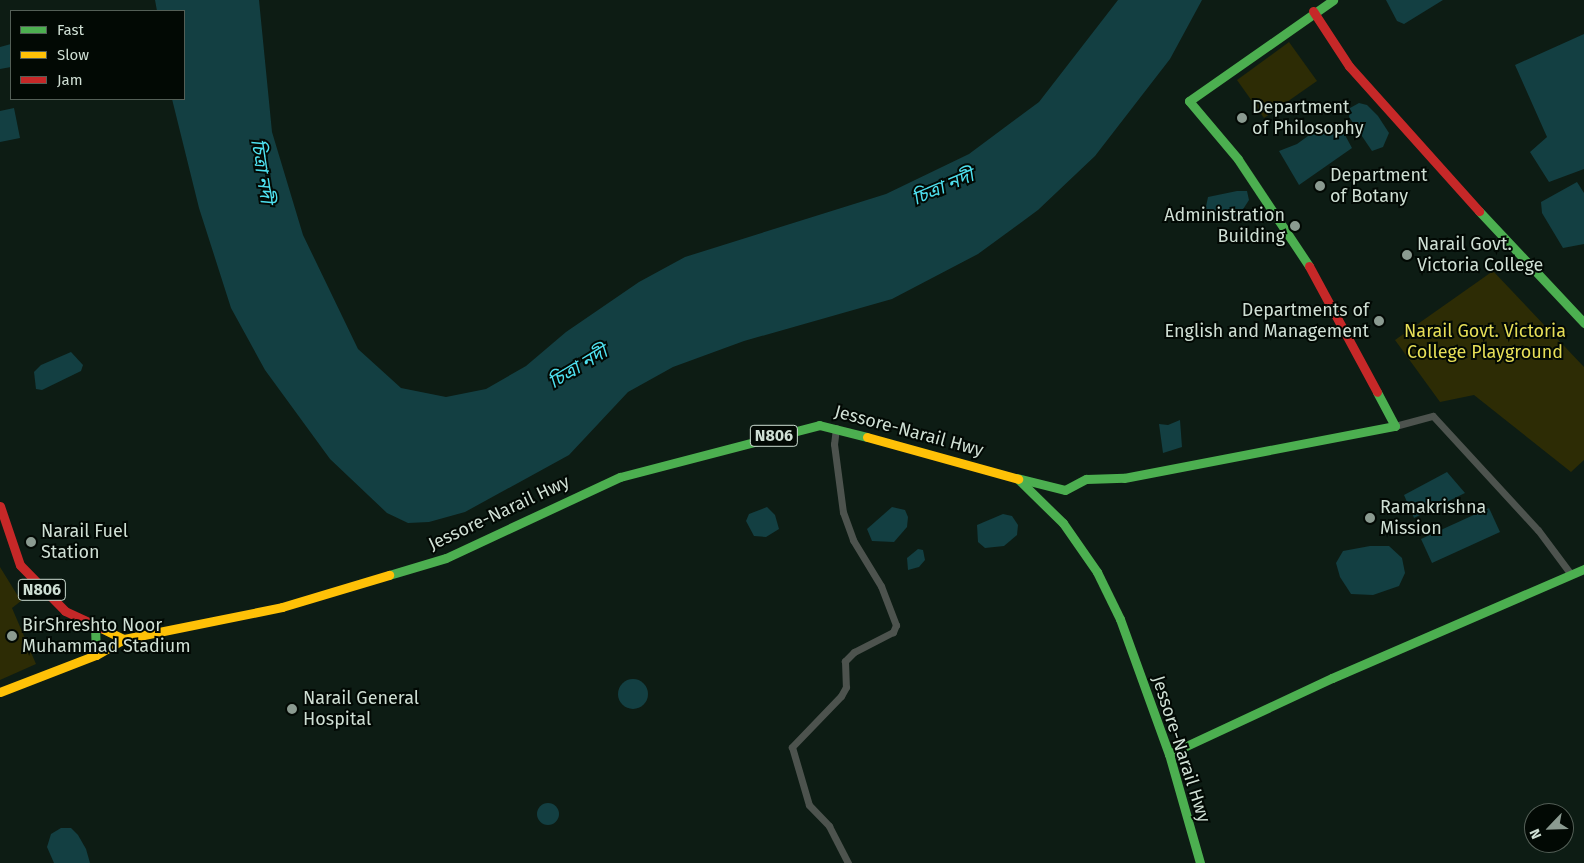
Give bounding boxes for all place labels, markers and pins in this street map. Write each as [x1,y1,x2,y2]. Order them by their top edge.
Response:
place label: Department of Philosophy [1252,97,1364,140]
marker: Department of Philosophy [1236,112,1248,124]
place label: Department of Botany [1330,165,1427,208]
marker: Department of Botany [1314,180,1326,192]
place label: Administration Building [1164,205,1285,248]
marker: Administration Building [1289,220,1301,232]
place label: Narail Govt. Victoria College [1417,234,1543,276]
marker: Narail Govt. Victoria College [1401,249,1413,261]
place label: Departments of English and Management [1165,300,1369,342]
marker: Departments of English and Management [1373,315,1385,327]
place label: Ramakrishna Mission [1380,497,1486,540]
marker: Ramakrishna Mission [1364,512,1376,524]
place label: Narail Fuel Station [41,521,128,564]
marker: Narail Fuel Station [25,536,37,548]
place label: BirShreshto Noor Muhammad Stadium [22,615,191,658]
marker: BirShreshto Noor Muhammad Stadium [6,630,18,642]
place label: Narail General Hospital [303,688,419,731]
marker: Narail General Hospital [285,702,299,716]

